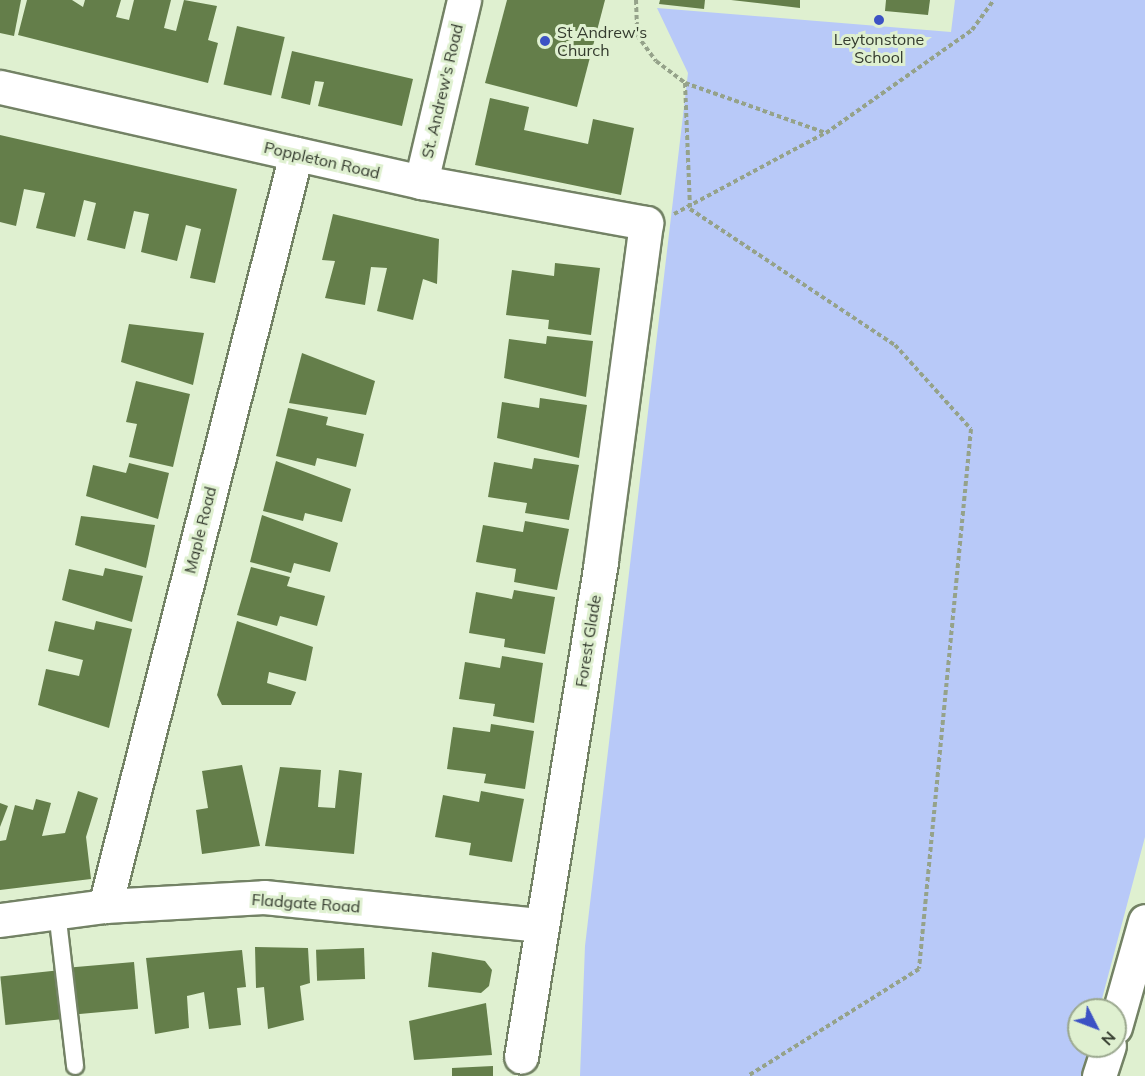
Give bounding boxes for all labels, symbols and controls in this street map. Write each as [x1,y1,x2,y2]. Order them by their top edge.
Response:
marker: Leytonstone School [872,13,886,27]
street label: St. Andrew's Road [417,22,467,160]
place label: St Andrew's Church [557,22,647,60]
place label: Leytonstone School [834,29,924,67]
marker: St Andrew's Church [538,34,552,48]
street label: Poppleton Road [262,137,382,183]
street label: Maple Road [180,485,220,575]
street label: Forest Glade [571,593,605,689]
street label: Fladgate Road [251,890,361,916]
north arrow [1067,998,1127,1058]
text: N [1097,1028,1120,1050]

